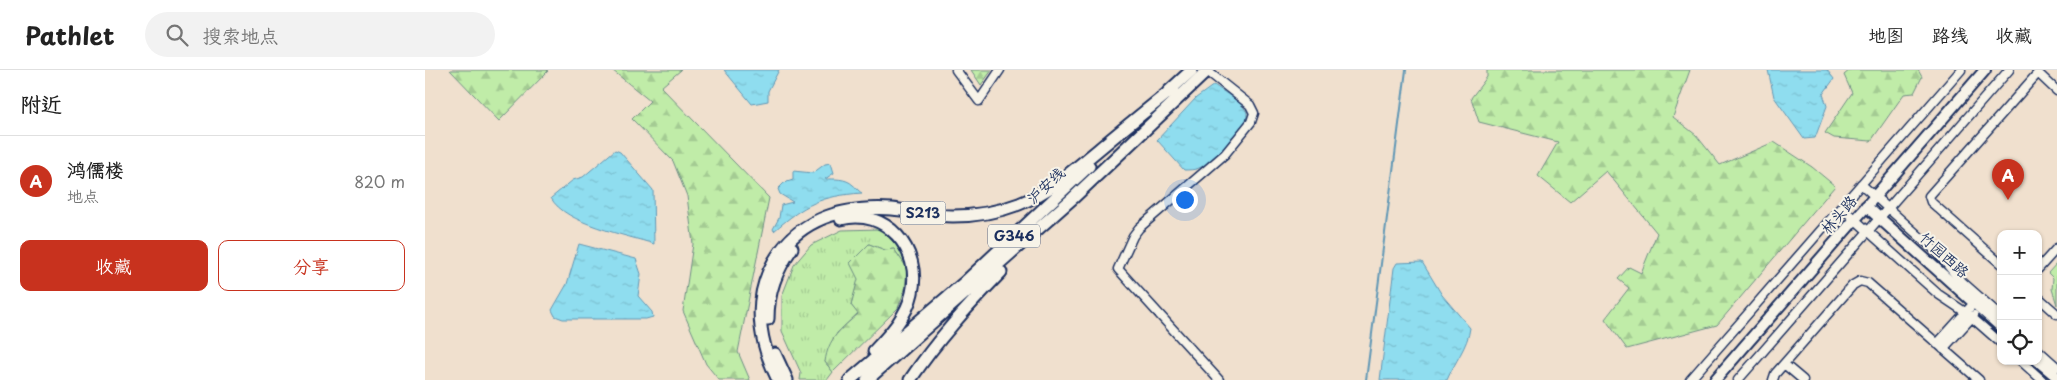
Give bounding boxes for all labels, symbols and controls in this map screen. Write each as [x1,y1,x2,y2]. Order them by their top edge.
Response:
search box [145,12,495,57]
text: Pathlet [25,17,115,53]
icon: search [163,21,191,49]
text: 搜索地点 [203,21,279,49]
text: 地图 [1868,21,1904,48]
text: 路线 [1932,21,1968,48]
text: 收藏 [1996,21,2032,48]
text: 附近 [20,87,62,119]
text: 鸿儒楼 [67,155,124,183]
pin: A [1992,159,2024,200]
street label: 沪安线 [1021,161,1069,209]
text: A [30,169,42,193]
text: 820 m [354,169,405,193]
text: 地点 [67,183,99,207]
your location [1172,187,1198,213]
street label: 林头路 [1814,189,1861,239]
road number: S213 [901,202,945,224]
road number: G346 [988,224,1040,248]
street label: 竹园西路 [1915,225,1975,283]
map controls [1997,230,2042,365]
button: + [1997,230,2042,275]
button: 收藏 [20,240,208,291]
button: 分享 [218,240,405,291]
button: − [1997,275,2042,320]
button: locate [1997,320,2042,365]

